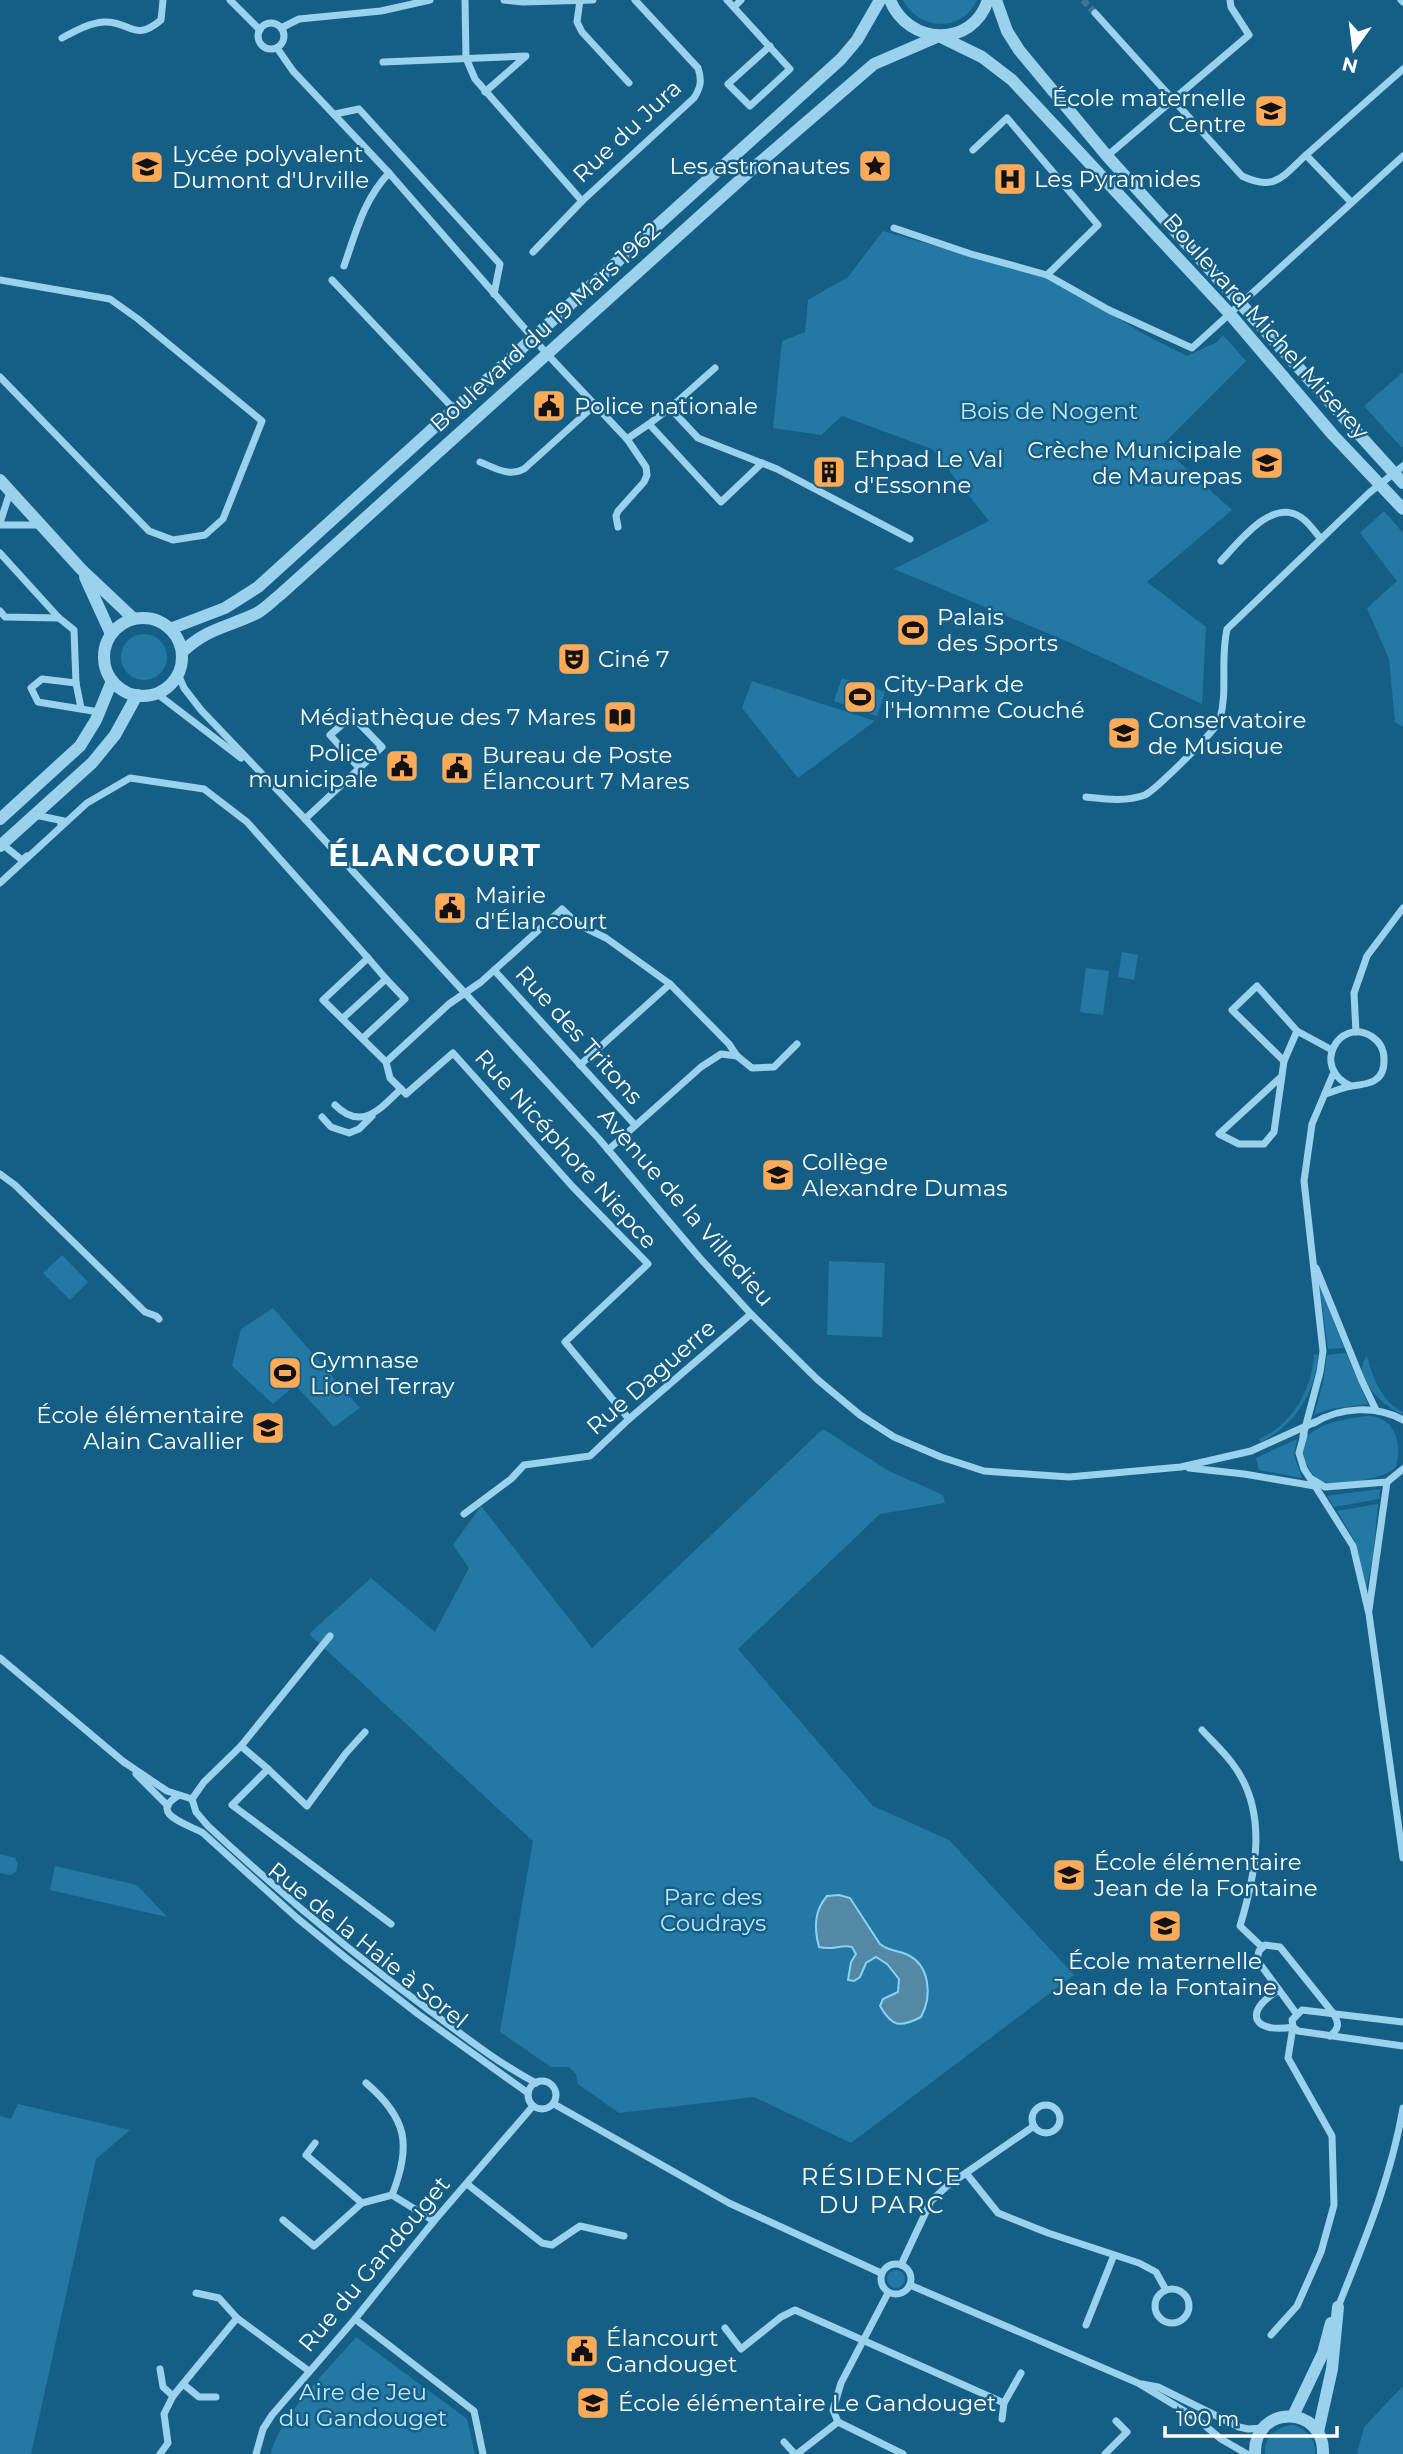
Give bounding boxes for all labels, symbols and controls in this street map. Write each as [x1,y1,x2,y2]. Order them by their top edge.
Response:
north arrow [1319,14,1389,84]
text: N [1340,52,1360,78]
street label: Rue du Jura [567,74,687,188]
place label: École maternelle Centre [1052,84,1246,138]
school or university icon: École maternelle Centre [1252,92,1290,130]
place label: Lycée polyvalent Dumont d'Urville [172,140,369,194]
place icon: Les astronautes [856,147,894,185]
school or university icon: Lycée polyvalent Dumont d'Urville [128,148,166,186]
place label: Les astronautes [669,152,850,180]
hospital icon: Les Pyramides [991,160,1029,198]
place label: Les Pyramides [1034,165,1201,193]
street label: Boulevard Michel Miserey [1157,207,1375,445]
street label: Boulevard du 19 Mars 1962 [424,216,666,438]
public building icon: Police nationale [530,387,568,425]
place label: Police nationale [574,392,758,420]
park label: Bois de Nogent [960,397,1138,425]
place label: Crèche Municipale de Maurepas [1027,436,1242,490]
school or university icon: Crèche Municipale de Maurepas [1248,444,1286,482]
place label: Ehpad Le Val d'Essonne [854,445,1003,499]
building icon: Ehpad Le Val d'Essonne [810,453,848,491]
place label: Palais des Sports [937,603,1058,657]
sports icon: Palais des Sports [894,611,932,649]
theatre icon: Ciné 7 [555,640,593,678]
place label: Ciné 7 [598,645,670,673]
place label: City-Park de l'Homme Couché [884,670,1085,724]
sports icon: City-Park de l'Homme Couché [841,678,879,716]
library icon: Médiathèque des 7 Mares [601,698,639,736]
place label: Médiathèque des 7 Mares [299,703,596,731]
place label: Conservatoire de Musique [1148,706,1306,760]
school or university icon: Conservatoire de Musique [1105,714,1143,752]
place label: Police municipale [248,739,378,793]
place label: Bureau de Poste Élancourt 7 Mares [482,741,689,795]
public building icon: Police municipale [383,747,421,785]
public building icon: Bureau de Poste Élancourt 7 Mares [438,749,476,787]
district label: ÉLANCOURT [328,837,542,874]
place label: Mairie d'Élancourt [475,881,607,935]
public building icon: Mairie d'Élancourt [431,889,469,927]
street label: Rue des Tritons [509,960,649,1110]
street label: Rue Nicéphore Niepce [469,1043,663,1255]
street label: Avenue de la Villedieu [592,1102,780,1312]
place label: Collège Alexandre Dumas [802,1148,1008,1202]
school or university icon: Collège Alexandre Dumas [759,1156,797,1194]
street label: Rue Daguerre [581,1313,721,1441]
place label: Gymnase Lionel Terray [310,1346,455,1400]
sports icon: Gymnase Lionel Terray [266,1354,304,1392]
place label: École élémentaire Alain Cavallier [36,1401,244,1455]
school or university icon: École élémentaire Alain Cavallier [249,1409,287,1447]
place label: École élémentaire Jean de la Fontaine [1093,1848,1318,1902]
street label: Rue de la Haie à Sorel [262,1856,474,2034]
school or university icon: École élémentaire Jean de la Fontaine [1050,1856,1088,1894]
park label: Parc des Coudrays [660,1883,766,1937]
school or university icon: École maternelle Jean de la Fontaine [1146,1907,1184,1945]
place label: École maternelle Jean de la Fontaine [1052,1947,1277,2001]
district label: RÉSIDENCE DU PARC [801,2162,963,2219]
street label: Rue du Gandouget [292,2171,456,2357]
place label: Élancourt Gandouget [606,2324,737,2378]
public building icon: Élancourt Gandouget [563,2332,601,2370]
park label: Aire de Jeu du Gandouget [279,2378,447,2432]
school or university icon: École élémentaire Le Gandouget [574,2384,612,2422]
place label: École élémentaire Le Gandouget [618,2389,996,2417]
scale bar [1165,2394,1336,2438]
text: 100 m [1176,2406,1239,2431]

